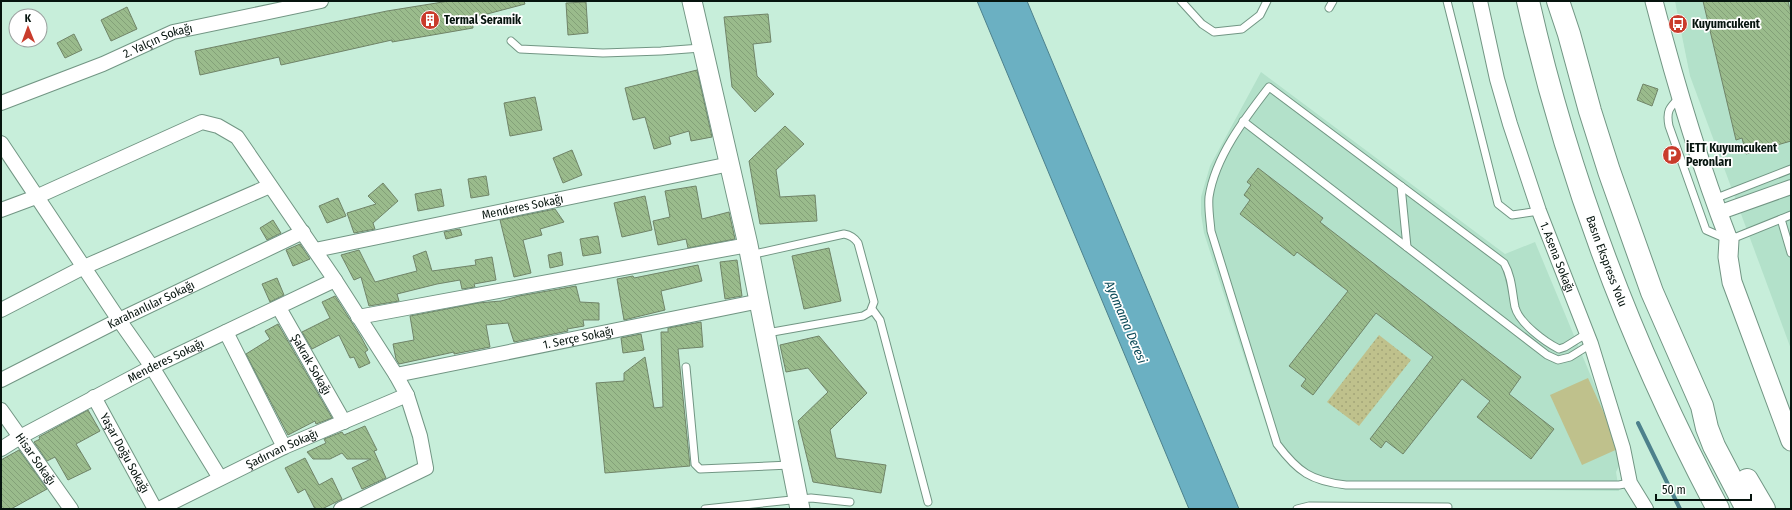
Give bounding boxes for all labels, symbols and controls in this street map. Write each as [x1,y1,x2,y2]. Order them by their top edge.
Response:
north arrow [8,8,48,48]
building icon: Termal Seramik [419,9,441,31]
text: K [25,12,32,25]
place label: Termal Seramik [444,13,522,27]
bus stop icon: Kuyumcukent [1667,13,1689,35]
place label: Kuyumcukent [1692,17,1761,31]
street label: 2. Yalçın Sokağı [121,21,194,61]
place label: İETT Kuyumcukent Peronları [1686,140,1778,169]
parking icon: İETT Kuyumcukent Peronları [1661,144,1683,166]
street label: Menderes Sokağı [481,192,565,222]
street label: Basın Ekspress Yolu [1583,214,1630,309]
street label: 1. Asena Sokağı [1537,220,1577,295]
water label: Ayamama Deresi [1101,277,1150,366]
street label: Karahanlılar Sokağı [105,278,197,332]
street label: 1. Serçe Sokağı [542,324,615,352]
street label: Şakrak Sokağı [288,332,334,397]
street label: Menderes Sokağı [125,336,206,386]
street label: Yaşar Doğu Sokağı [97,411,152,496]
street label: Şadırvan Sokağı [244,426,320,472]
street label: Hisar Sokağı [12,430,59,488]
scale bar [1656,476,1751,502]
text: 50 m [1662,483,1686,497]

